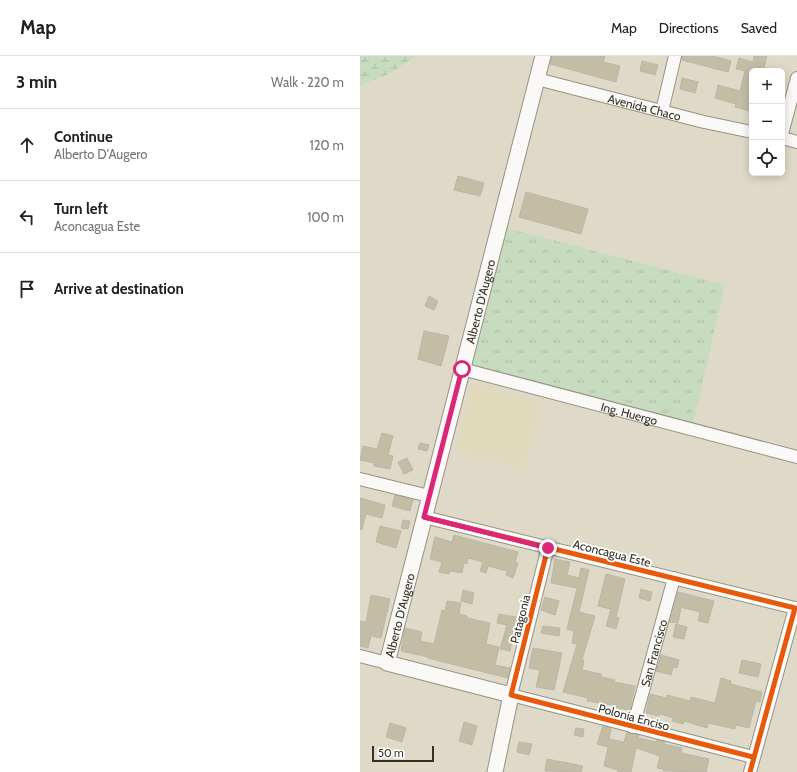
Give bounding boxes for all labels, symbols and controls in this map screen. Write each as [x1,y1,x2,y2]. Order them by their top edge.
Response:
text: Map [20,16,56,39]
text: Map [611,19,637,37]
text: Directions [659,19,719,37]
text: Saved [741,19,777,37]
map controls [749,68,785,176]
button: + [749,68,785,104]
text: 3 min [16,72,57,92]
text: Walk · 220 m [271,74,344,90]
street label: Avenida Chaco [606,90,683,123]
button: − [749,104,785,140]
text: Continue [54,128,113,146]
icon: ahead [16,134,38,156]
text: 120 m [310,137,344,153]
button: locate [749,140,785,176]
text: Alberto D'Augero [54,146,147,162]
text: Turn left [54,200,108,218]
icon: left [16,206,38,228]
text: 100 m [307,209,344,225]
text: Aconcagua Este [54,218,140,234]
street label: Alberto D'Augero [462,257,498,345]
icon: arrive [16,278,38,300]
text: Arrive at destination [54,280,184,298]
route start [453,360,471,378]
street label: Ing. Huergo [599,398,660,428]
street label: Aconcagua Este [572,536,652,570]
route end [539,539,557,557]
street label: Alberto D'Augero [381,571,417,659]
street label: Patagonia [507,593,533,645]
street label: San Francisco [637,617,670,688]
street label: Polonia Enciso [597,700,672,734]
scale bar [372,744,434,763]
text: 50 m [378,746,404,760]

